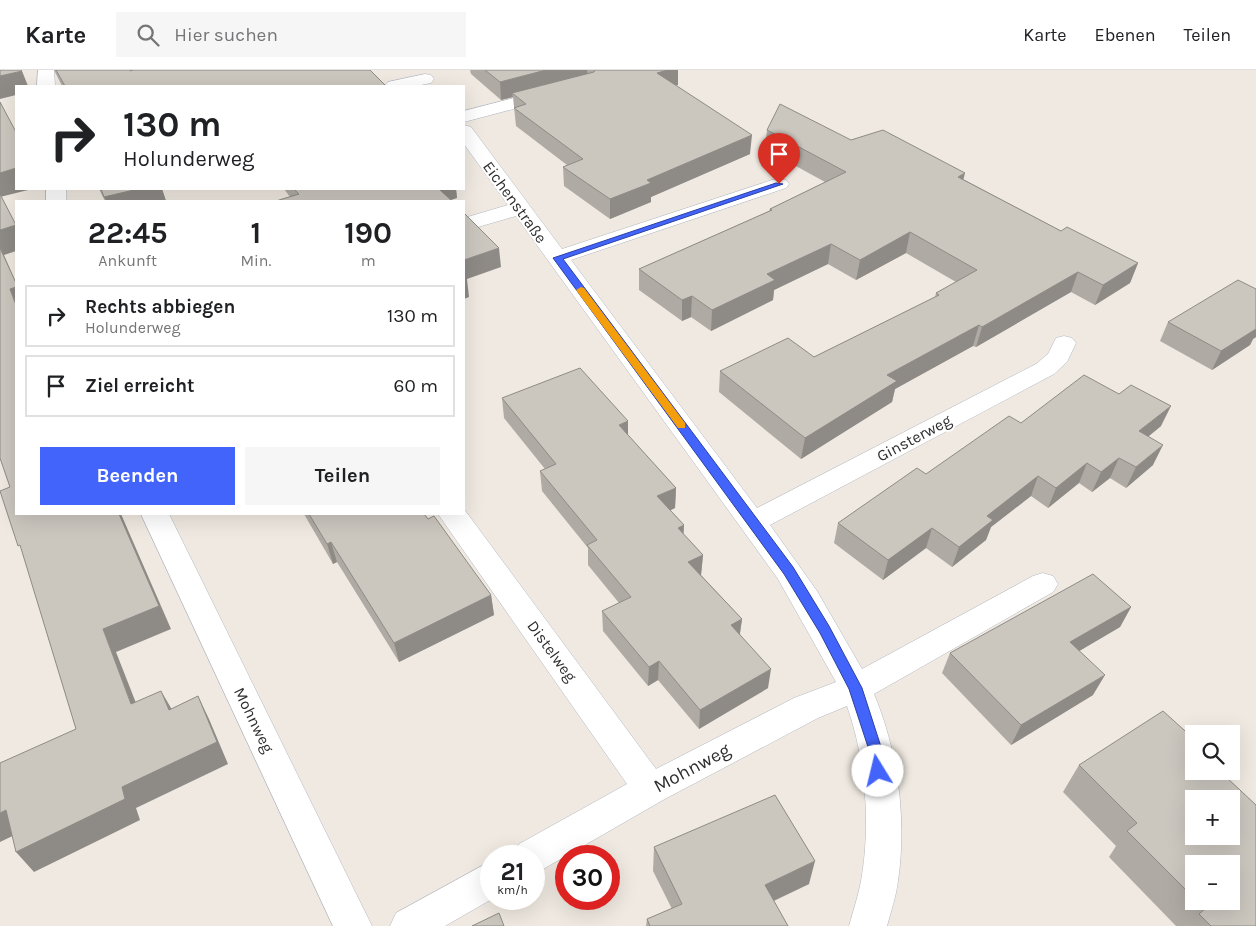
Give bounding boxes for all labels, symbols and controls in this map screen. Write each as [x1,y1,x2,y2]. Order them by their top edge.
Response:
search box [116,12,466,57]
text: Karte [25,21,86,49]
icon: search [134,21,162,49]
text: Hier suchen [174,24,278,46]
text: Karte [1023,24,1067,46]
text: Ebenen [1095,24,1156,46]
text: Teilen [1184,24,1231,46]
text: 130 m [123,104,221,145]
icon: right [40,105,105,170]
pin [758,133,800,184]
icon: arrive [765,140,793,168]
text: Holunderweg [123,146,254,172]
street label: Eichenstraße [479,157,551,247]
text: 22:45 [88,215,168,251]
text: 1 [250,215,261,251]
text: 190 [344,215,392,251]
text: Ankunft [98,251,157,270]
text: Min. [240,251,271,270]
text: m [361,251,376,270]
text: Rechts abbiegen [85,296,235,318]
icon: right [42,302,70,330]
text: 130 m [387,305,438,327]
text: Holunderweg [85,318,181,337]
icon: arrive [42,372,70,400]
text: Ziel erreicht [85,375,195,397]
text: 60 m [394,375,438,397]
street label: Ginsterweg [873,410,955,466]
button: Beenden [40,447,235,505]
button: Teilen [245,447,440,505]
street label: Distelweg [523,617,581,685]
street label: Mohnweg [230,684,278,756]
map controls [1185,725,1240,910]
button: search [1185,725,1240,780]
street label: Mohnweg [650,739,734,797]
position arrow [851,744,903,796]
button: + [1185,790,1240,845]
speed limit sign: 30 [555,845,620,910]
button: − [1185,855,1240,910]
text: 21 [500,857,525,886]
text: km/h [497,883,528,897]

